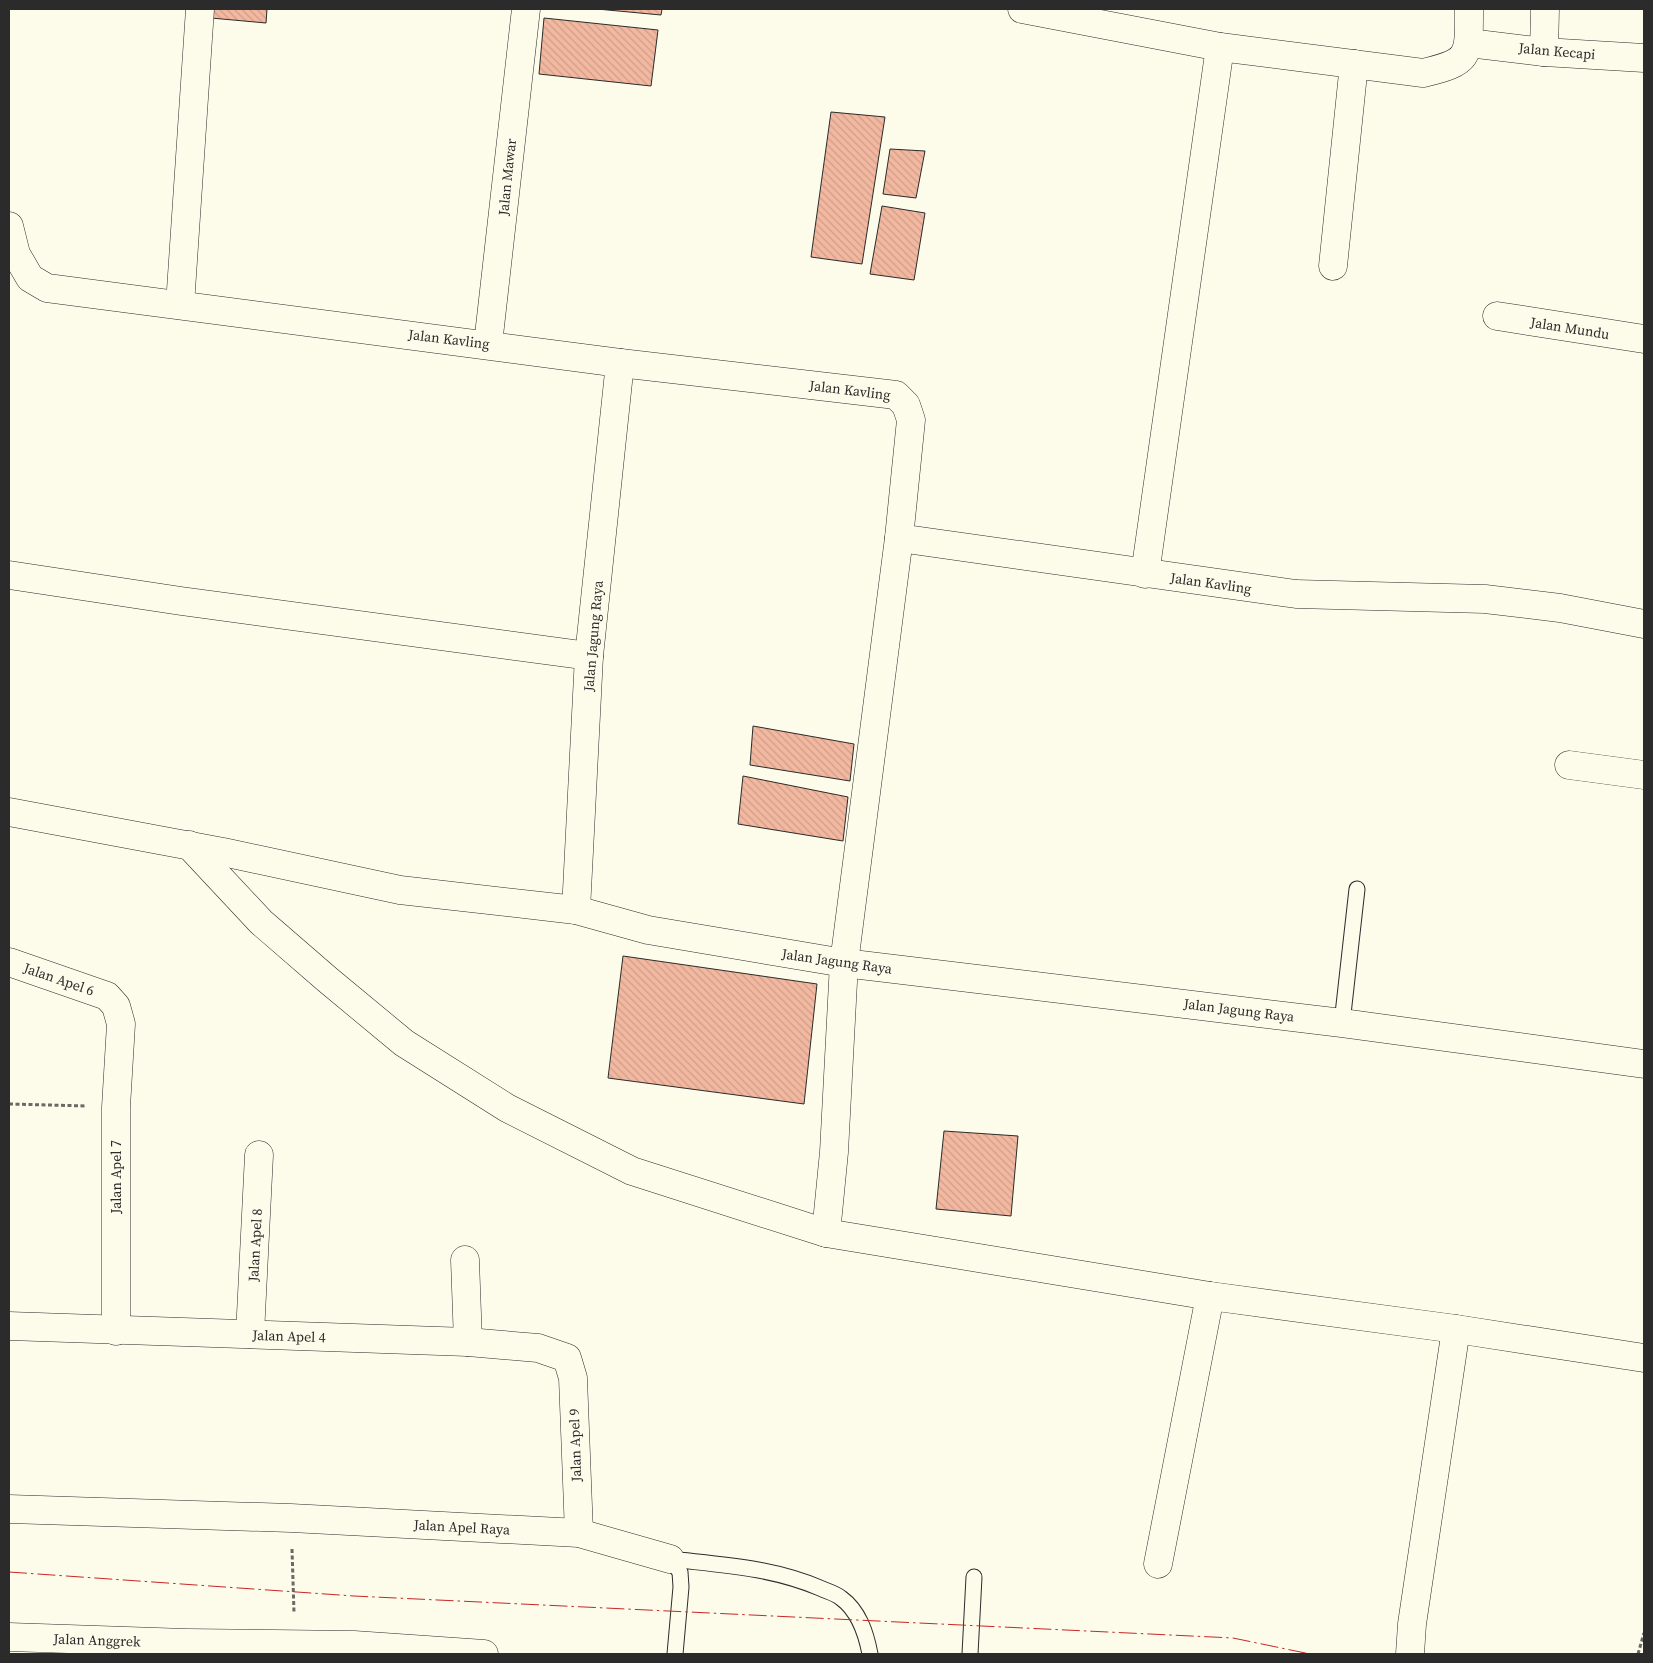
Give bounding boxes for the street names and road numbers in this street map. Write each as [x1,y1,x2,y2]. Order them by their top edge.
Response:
street label: Jalan Kecapi [1517,38,1596,64]
street label: Jalan Mawar [493,137,521,218]
street label: Jalan Mundu [1528,312,1611,344]
street label: Jalan Kavling [406,324,491,354]
street label: Jalan Kavling [807,375,892,405]
street label: Jalan Kavling [1168,567,1253,599]
street label: Jalan Jagung Raya [578,579,608,693]
street label: Jalan Jagung Raya [780,943,894,979]
street label: Jalan Apel 6 [20,957,97,1000]
street label: Jalan Jagung Raya [1182,993,1296,1027]
street label: Jalan Apel 7 [106,1140,126,1215]
street label: Jalan Apel 8 [243,1208,267,1283]
street label: Jalan Apel 4 [251,1325,326,1347]
street label: Jalan Apel 9 [564,1408,586,1483]
street label: Jalan Apel Raya [412,1514,512,1540]
street label: Jalan Anggrek [52,1628,141,1652]

